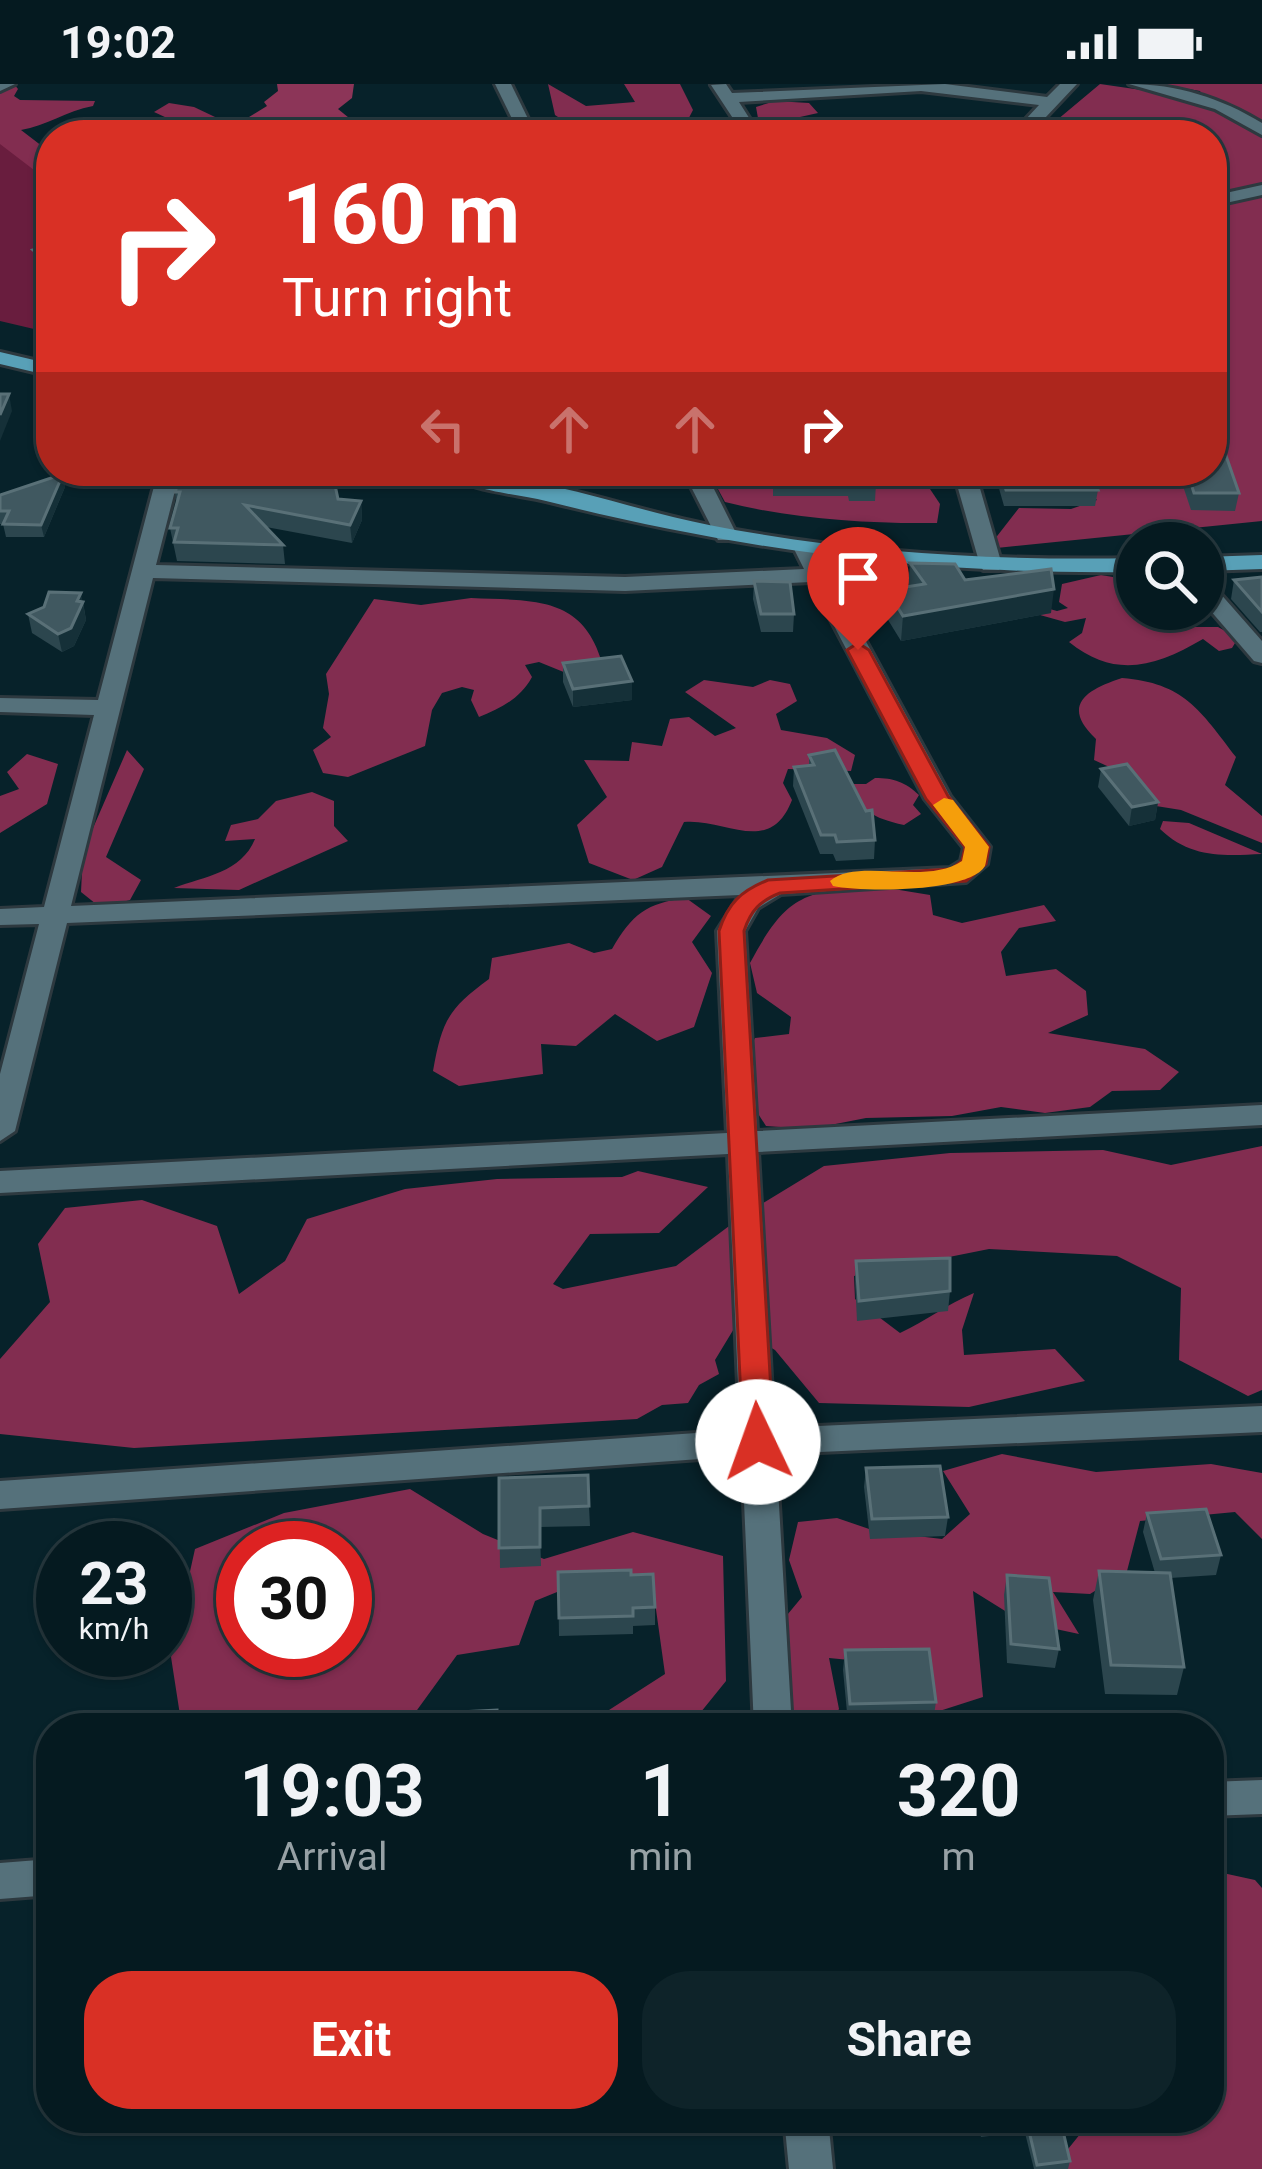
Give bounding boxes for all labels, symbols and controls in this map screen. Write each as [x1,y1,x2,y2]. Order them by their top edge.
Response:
text: 19:02 [60,16,176,69]
text: 160 m [282,165,520,264]
icon: right [84,168,240,324]
text: Turn right [282,266,512,329]
icon: left [410,396,476,462]
icon: ahead [536,396,602,462]
icon: ahead [662,396,728,462]
icon: right [788,396,854,462]
map controls [1116,522,1224,630]
button: search [1116,522,1224,630]
pin [807,527,909,650]
icon: arrive [825,545,891,611]
position arrow [695,1379,821,1505]
speed limit sign: 30 [216,1521,372,1677]
text: 23 [80,1548,148,1619]
text: km/h [79,1611,149,1646]
text: 19:03 [239,1749,425,1834]
text: 1 [640,1749,681,1834]
text: 320 [897,1749,1021,1834]
text: Arrival [277,1834,387,1880]
text: min [628,1834,693,1880]
text: m [942,1834,976,1880]
button: Exit [84,1971,618,2109]
button: Share [642,1971,1176,2109]

